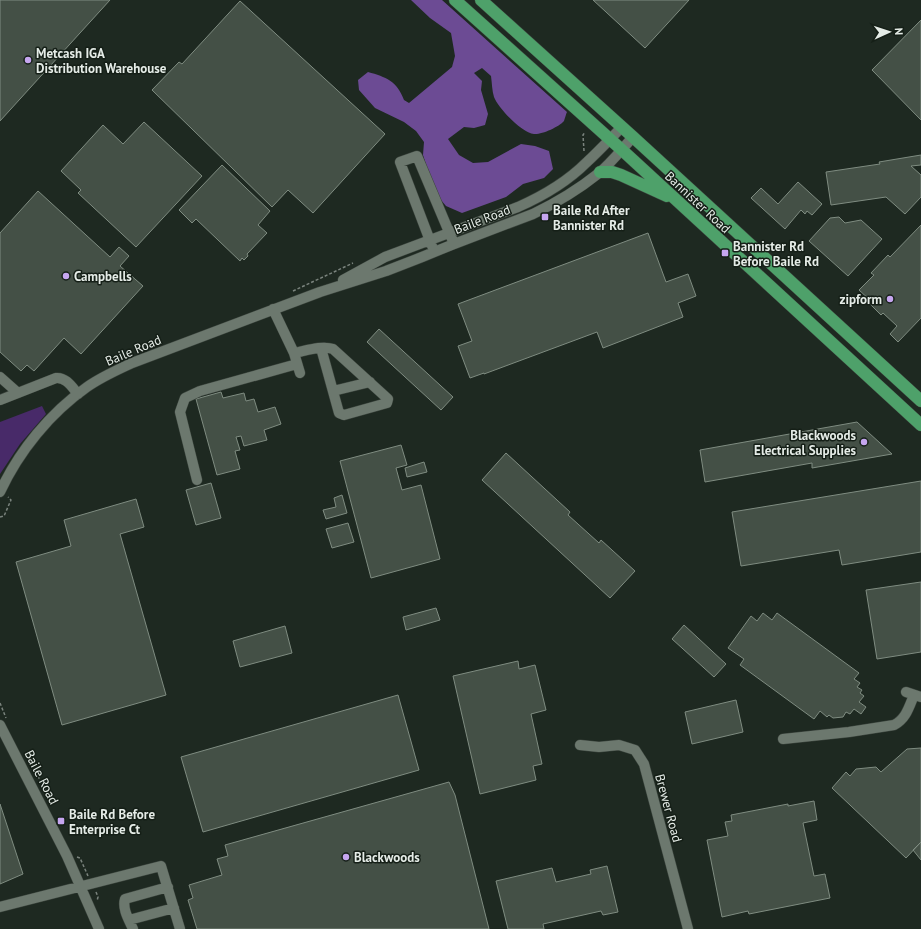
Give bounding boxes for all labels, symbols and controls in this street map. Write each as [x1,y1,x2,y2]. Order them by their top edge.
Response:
north arrow [869,12,909,52]
text: N [892,27,906,35]
place label: Metcash IGA Distribution Warehouse [36,45,167,77]
marker: Metcash IGA Distribution Warehouse [23,55,33,65]
street label: Bannister Road [661,168,734,237]
street label: Baile Road [452,201,513,238]
place label: Baile Rd After Bannister Rd [553,202,630,234]
marker: Baile Rd After Bannister Rd [540,212,550,222]
place label: Bannister Rd Before Baile Rd [733,238,819,270]
marker: Bannister Rd Before Baile Rd [720,248,730,258]
place label: Campbells [74,268,132,285]
marker: Campbells [61,271,71,281]
place label: zipform [840,291,882,308]
marker: zipform [885,294,895,304]
street label: Baile Road [103,331,164,370]
place label: Blackwoods Electrical Supplies [754,427,857,459]
marker: Blackwoods Electrical Supplies [859,437,869,447]
street label: Baile Road [21,747,63,807]
street label: Brewer Road [651,772,686,844]
place label: Baile Rd Before Enterprise Ct [69,806,155,838]
marker: Baile Rd Before Enterprise Ct [56,816,66,826]
place label: Blackwoods [354,849,420,866]
marker: Blackwoods [341,852,351,862]

